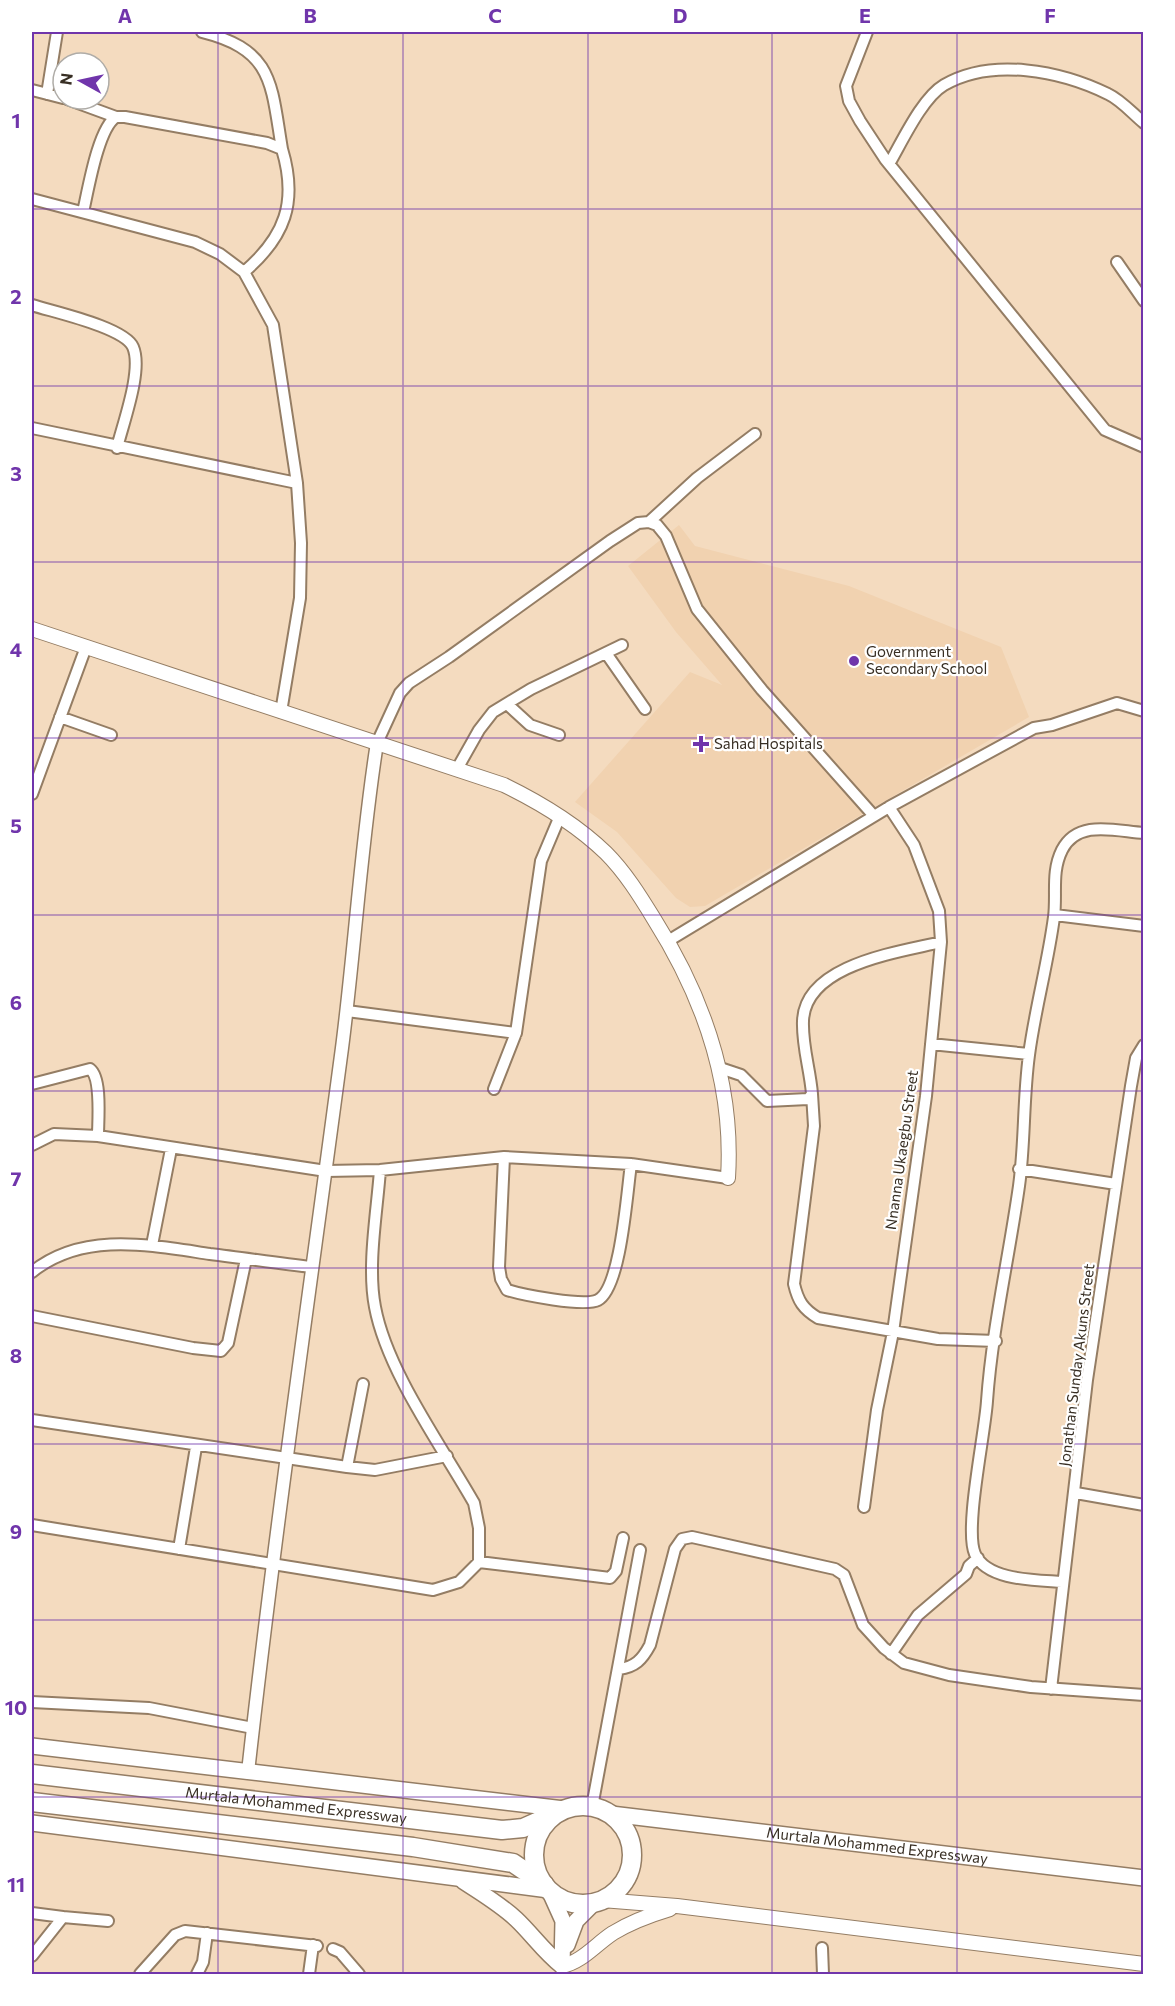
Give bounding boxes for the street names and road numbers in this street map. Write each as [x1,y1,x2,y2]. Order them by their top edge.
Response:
street label: Nnanna Ukaegbu Street [881,1069,921,1231]
street label: Jonathan Sunday Akuns Street [1055,1262,1097,1467]
street label: Murtala Mohammed Expressway [184,1782,408,1827]
street label: Murtala Mohammed Expressway [765,1823,989,1867]

